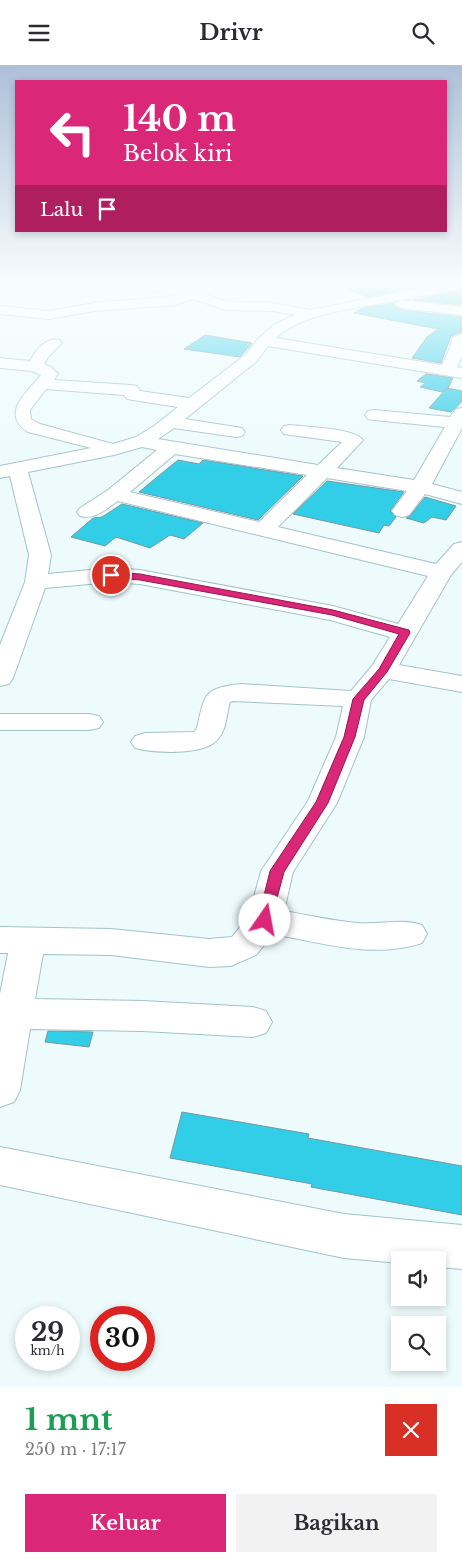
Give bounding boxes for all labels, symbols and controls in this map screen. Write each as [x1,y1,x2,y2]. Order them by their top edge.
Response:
icon: menu [25,19,53,47]
text: Drivr [199,19,263,46]
icon: search [409,19,437,47]
text: 140 m [123,97,236,140]
icon: left [40,100,105,165]
text: Belok kiri [123,140,233,167]
icon: arrive [93,195,121,223]
text: Lalu [40,198,83,221]
pin [90,554,132,596]
icon: arrive [97,561,125,589]
position arrow [238,893,290,945]
map controls [391,1251,446,1371]
button: sound [391,1251,446,1306]
speed limit sign: 30 [90,1306,155,1371]
button: search [391,1316,446,1371]
text: 29 [31,1317,64,1348]
text: km/h [30,1343,65,1358]
text: 1 mnt [25,1401,113,1438]
button: close [385,1404,437,1456]
text: 250 m · 17:17 [25,1439,126,1459]
button: Keluar [25,1494,226,1552]
button: Bagikan [236,1494,437,1552]

